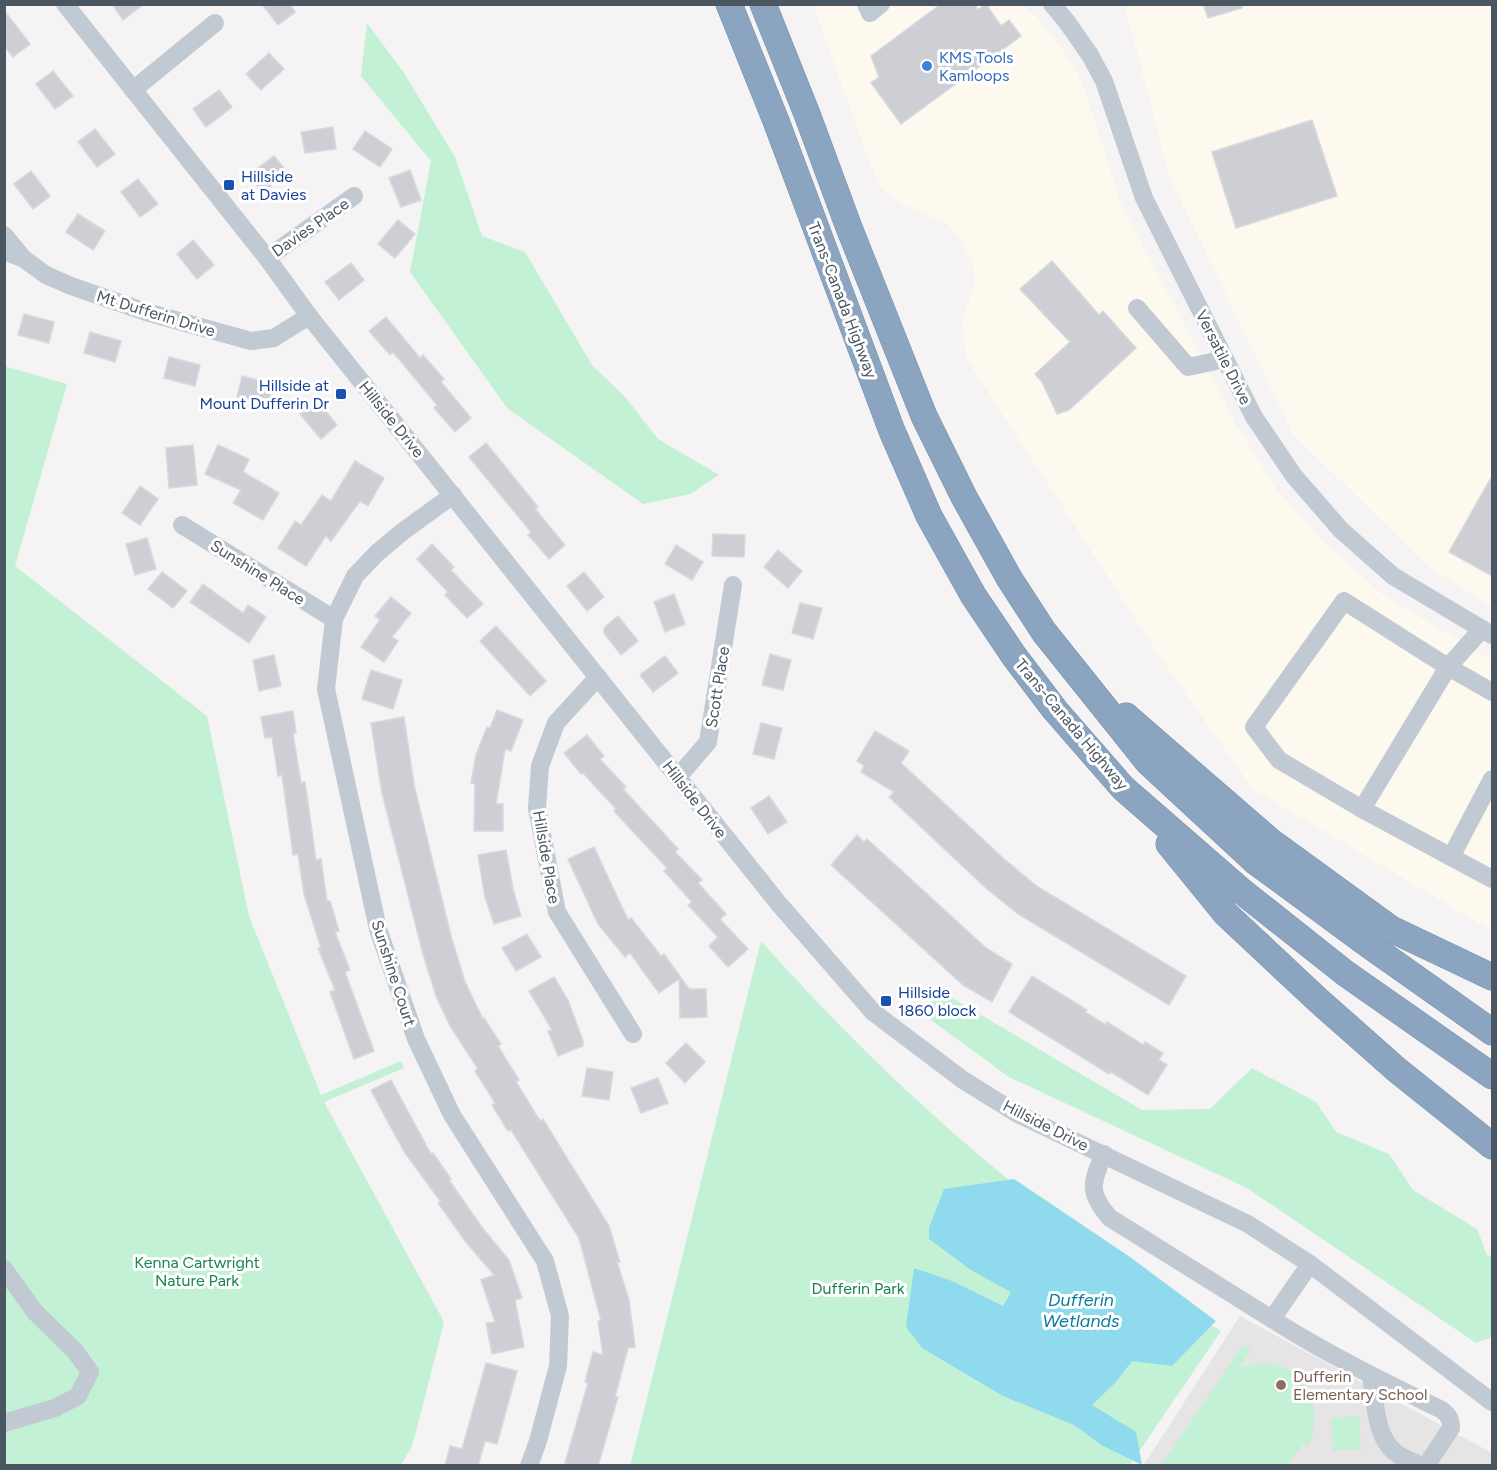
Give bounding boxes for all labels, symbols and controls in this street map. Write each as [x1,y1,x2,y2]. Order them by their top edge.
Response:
place label: KMS Tools Kamloops [939,48,1013,85]
marker: KMS Tools Kamloops [920,59,934,73]
place label: Hillside at Davies [241,167,306,204]
marker: Hillside at Davies [222,178,236,192]
street label: Davies Place [268,194,353,261]
street label: Trans-Canada Highway [804,219,881,381]
street label: Mt Dufferin Drive [94,286,218,341]
street label: Versatile Drive [1192,307,1256,408]
place label: Hillside at Mount Dufferin Dr [199,376,330,413]
street label: Hillside Drive [355,377,428,462]
marker: Hillside at Mount Dufferin Dr [334,387,348,401]
street label: Sunshine Place [207,536,309,609]
street label: Scott Place [702,645,733,729]
street label: Trans-Canada Highway [1011,655,1133,794]
street label: Hillside Drive [658,757,731,842]
street label: Hillside Place [529,809,564,905]
street label: Sunshine Court [367,918,420,1029]
place label: Hillside 1860 block [898,983,977,1020]
marker: Hillside 1860 block [879,994,893,1008]
street label: Hillside Drive [1000,1096,1092,1155]
park label: Kenna Cartwright Nature Park [134,1253,260,1290]
park label: Dufferin Park [812,1279,905,1298]
water label: Dufferin Wetlands [1043,1289,1120,1332]
place label: Dufferin Elementary School [1293,1367,1427,1404]
marker: Dufferin Elementary School [1274,1378,1288,1392]

